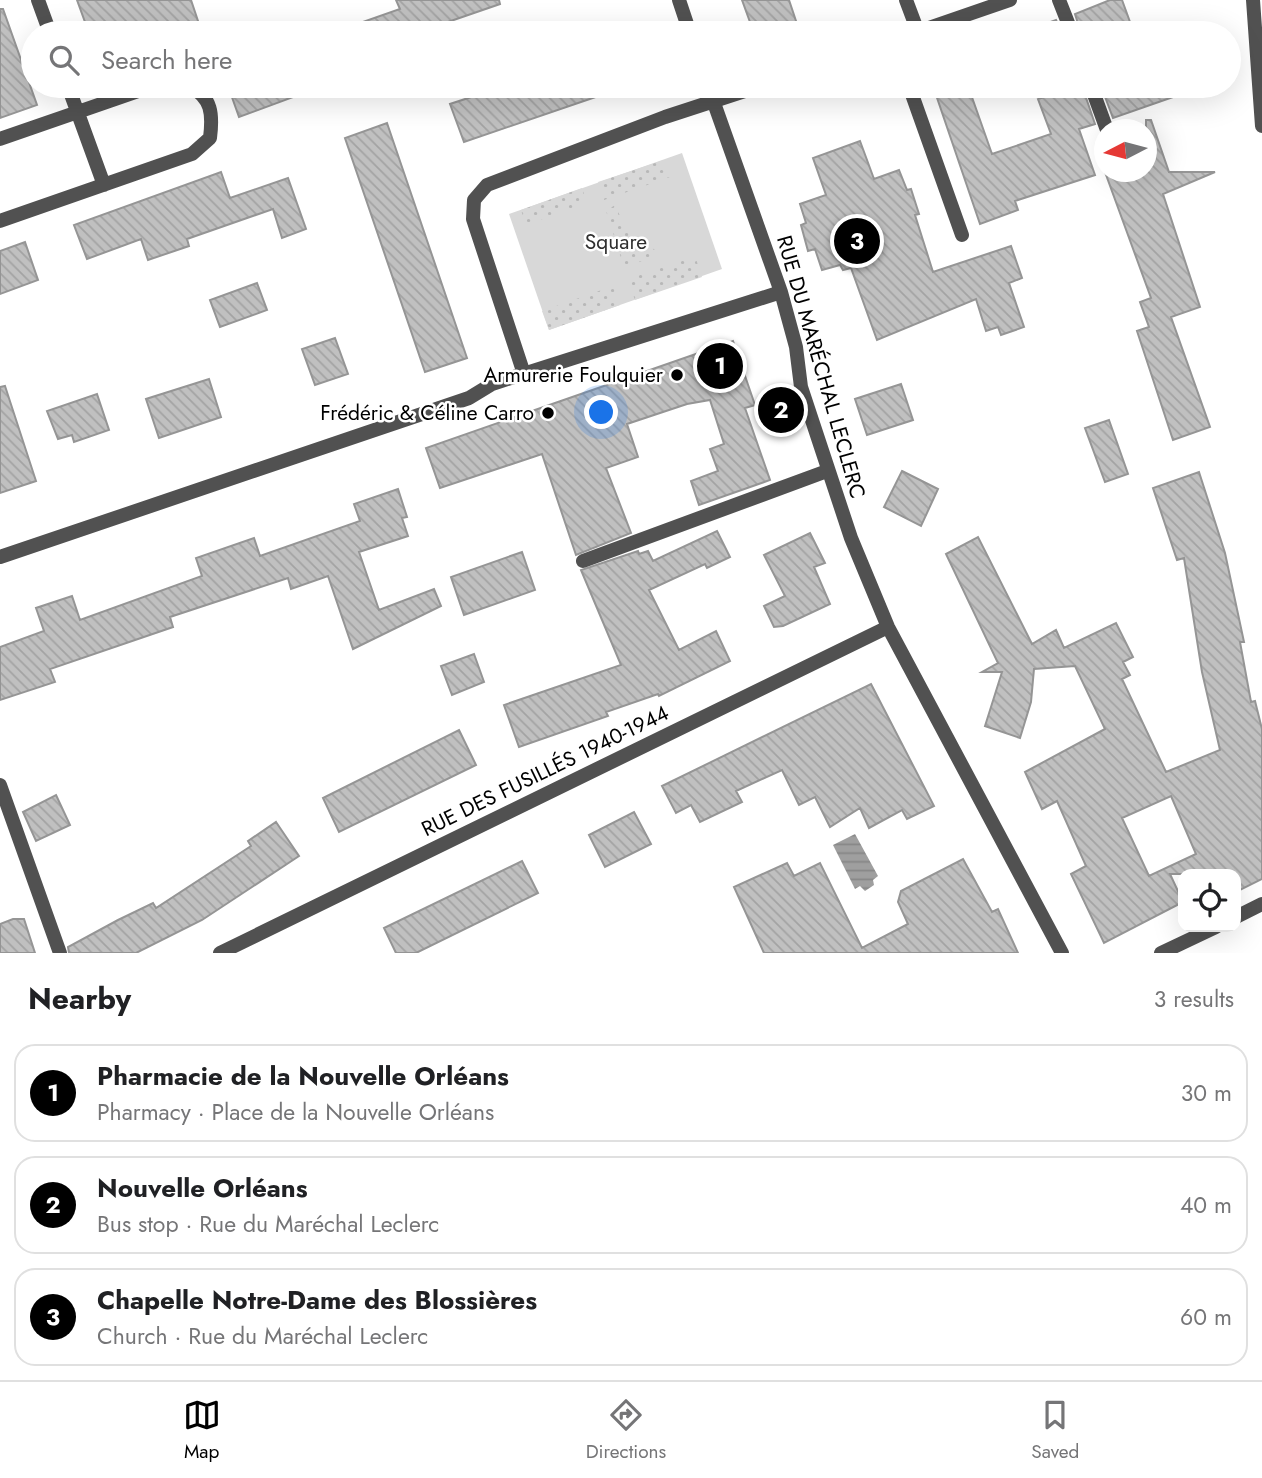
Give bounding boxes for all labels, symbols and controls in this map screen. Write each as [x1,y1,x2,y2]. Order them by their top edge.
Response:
search box [21,21,1241,98]
icon: search [45,41,83,79]
text: Search here [101,41,233,79]
north arrow [1094,119,1157,182]
pin: 3 [834,215,880,267]
park label: Square [585,227,647,257]
street label: RUE DU MARÉCHAL LECLERC [769,232,873,502]
pin: 1 [697,340,743,392]
place label: Armurerie Foulquier [483,360,664,390]
marker: Armurerie Foulquier [669,367,685,383]
pin: 2 [758,384,804,436]
your location [584,395,618,429]
place label: Frédéric & Céline Carro [320,398,534,428]
marker: Frédéric & Céline Carro [540,405,556,421]
street label: RUE DES FUSILLÉS 1940-1944 [416,698,674,844]
map controls [1178,869,1241,932]
button: locate [1178,869,1241,932]
text: Nearby [28,977,131,1020]
text: 3 results [1154,982,1234,1016]
text: Pharmacie de la Nouvelle Orléans [97,1057,509,1095]
text: 1 [47,1076,59,1110]
text: 30 m [1181,1076,1232,1110]
text: Pharmacy · Place de la Nouvelle Orléans [97,1095,494,1129]
text: Nouvelle Orléans [97,1169,308,1207]
text: 2 [45,1188,61,1222]
text: 40 m [1180,1188,1232,1222]
text: Bus stop · Rue du Maréchal Leclerc [97,1207,439,1241]
text: Chapelle Notre-Dame des Blossières [97,1281,537,1319]
text: 3 [46,1300,60,1334]
text: 60 m [1180,1300,1232,1334]
text: Church · Rue du Maréchal Leclerc [97,1319,428,1353]
tab: Map [183,1396,221,1465]
tab: Directions [586,1396,666,1465]
tab: Saved [1031,1396,1079,1465]

